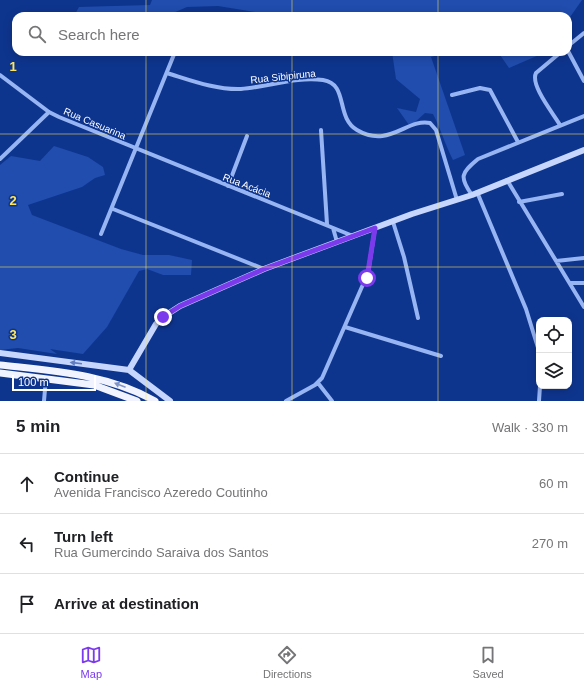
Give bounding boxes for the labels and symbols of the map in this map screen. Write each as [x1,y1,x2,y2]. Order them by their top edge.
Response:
text: 1 [9,59,17,74]
street label: Rua Sibipiruna [250,68,317,85]
street label: Rua Casuarina [62,105,128,142]
street label: Rua Acácia [221,171,273,200]
text: 2 [9,193,17,208]
route start [358,269,376,287]
route end [154,308,172,326]
text: 3 [9,327,17,342]
one-way arrow [70,360,82,366]
scale bar [12,373,96,392]
one-way arrow [113,382,125,388]

